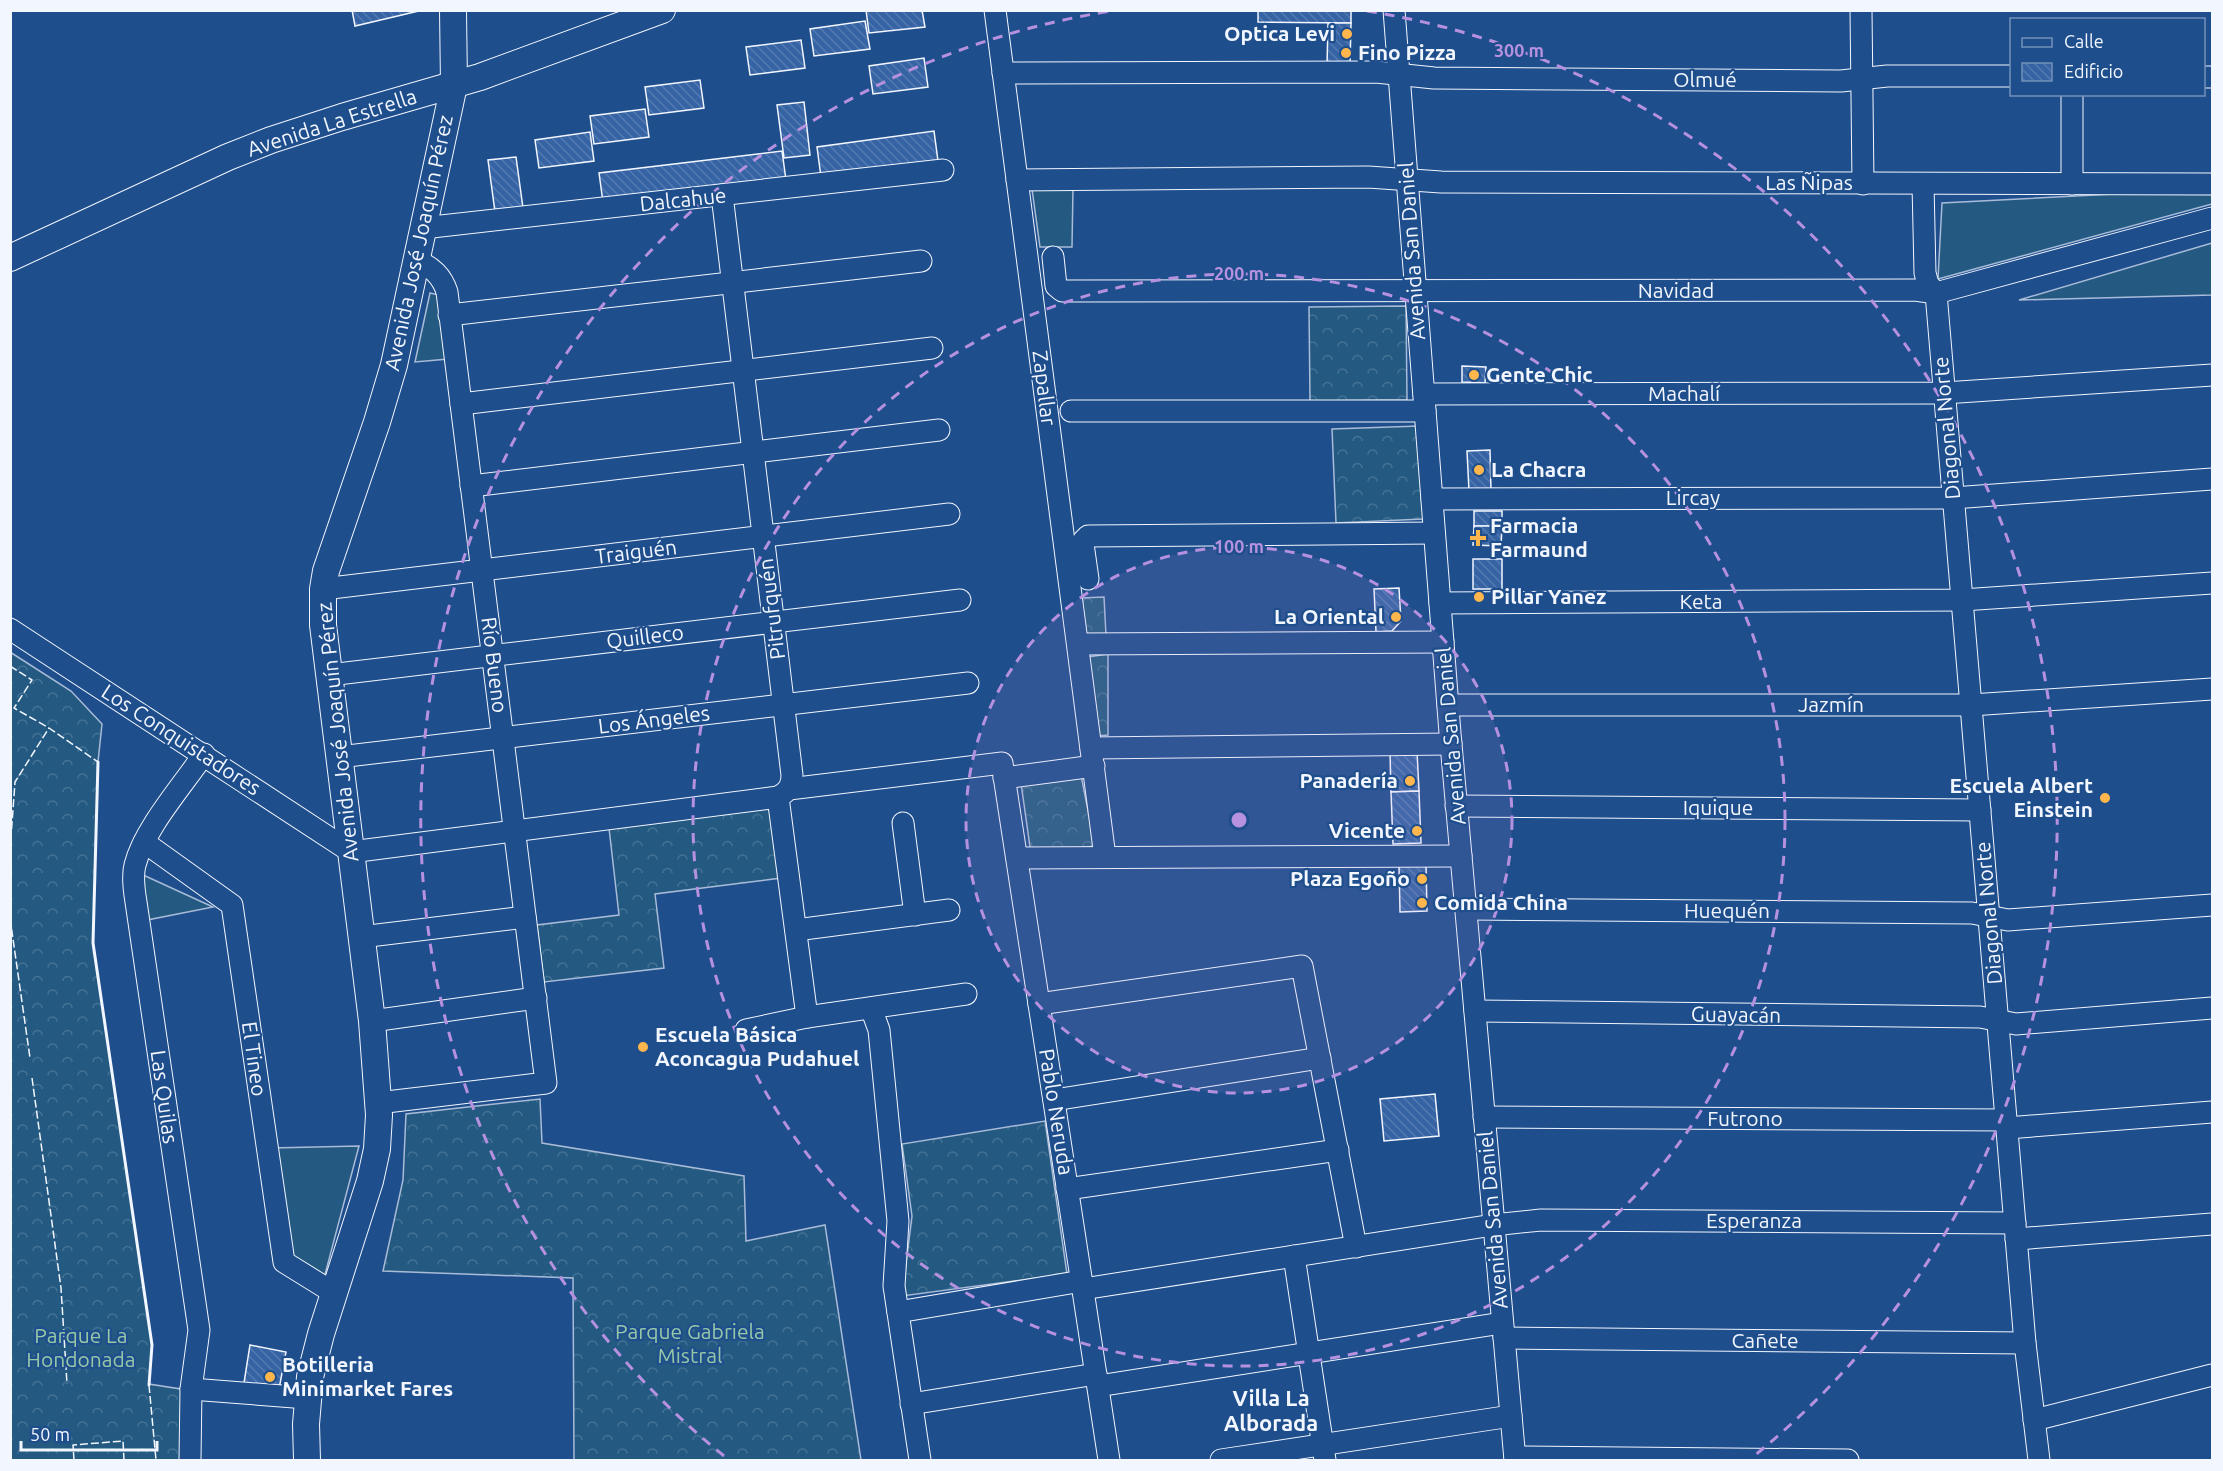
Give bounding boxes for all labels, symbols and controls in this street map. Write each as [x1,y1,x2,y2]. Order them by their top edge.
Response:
legend [2010,18,2205,96]
place label: Optica Levi [1224,21,1335,45]
marker: Optica Levi [1340,27,1354,41]
text: Calle [2064,31,2104,51]
place label: Fino Pizza [1358,40,1456,64]
text: 300 m [1494,40,1544,60]
marker: Fino Pizza [1339,46,1353,60]
text: Edificio [2064,61,2123,81]
street label: Olmué [1673,67,1737,91]
street label: Avenida La Estrella [244,83,420,161]
street label: Avenida José Joaquín Pérez [379,113,457,373]
street label: Avenida San Daniel [1393,161,1429,341]
street label: Las Ñipas [1765,170,1853,194]
street label: Dalcahue [638,183,728,215]
text: 200 m [1214,263,1264,283]
street label: Navidad [1638,278,1714,302]
street label: Zapallar [1028,349,1062,427]
street label: Diagonal Norte [1928,356,1964,500]
place label: Gente Chic [1486,362,1593,386]
marker: Gente Chic [1467,368,1481,382]
street label: Machalí [1648,381,1721,405]
place label: La Chacra [1491,457,1586,481]
marker: La Chacra [1472,463,1486,477]
street label: Lircay [1666,485,1720,509]
place label: Farmacia Farmaund [1490,513,1588,561]
marker: Farmacia Farmaund [1471,531,1485,545]
street label: Traiguén [593,534,678,568]
text: 100 m [1214,536,1264,556]
street label: Pitrufquén [753,557,789,661]
place label: Pillar Yanez [1491,584,1606,608]
street label: Keta [1679,589,1723,613]
marker: Pillar Yanez [1472,590,1486,604]
street label: Avenida José Joaquín Pérez [311,601,363,863]
place label: La Oriental [1274,604,1384,628]
marker: La Oriental [1389,610,1403,624]
street label: Río Bueno [477,616,513,714]
street label: Quilleco [605,619,685,653]
street label: Avenida San Daniel [1430,646,1470,826]
street label: Los Conquistadores [98,679,266,800]
street label: Jazmín [1798,692,1864,716]
street label: Los Ángeles [597,700,711,738]
place label: Panadería [1299,768,1398,792]
place label: Escuela Albert Einstein [1949,773,2093,821]
marker: Panadería [1403,774,1417,788]
marker: Escuela Albert Einstein [2098,791,2112,805]
street label: Iquique [1683,795,1753,819]
centre of rings [1229,810,1249,830]
place label: Vicente [1329,818,1405,842]
marker: Vicente [1410,824,1424,838]
street label: Diagonal Norte [1970,841,2006,985]
place label: Plaza Egoño [1290,866,1410,890]
marker: Plaza Egoño [1415,872,1429,886]
place label: Comida China [1434,890,1568,914]
marker: Comida China [1415,896,1429,910]
street label: Huequén [1684,898,1770,922]
street label: Guayacán [1691,1001,1781,1027]
street label: El Tineo [238,1020,272,1098]
place label: Escuela Básica Aconcagua Pudahuel [655,1022,859,1070]
marker: Escuela Básica Aconcagua Pudahuel [636,1040,650,1054]
street label: Pablo Neruda [1035,1047,1079,1177]
street label: Las Quilas [147,1049,183,1145]
street label: Futrono [1707,1106,1783,1130]
street label: Avenida San Daniel [1472,1130,1512,1310]
street label: Esperanza [1706,1208,1802,1232]
park label: Parque Gabriela Mistral [615,1319,765,1367]
park label: Parque La Hondonada [26,1323,136,1371]
street label: Cañete [1731,1328,1799,1352]
place label: Botilleria Minimarket Fares [282,1352,453,1400]
marker: Botilleria Minimarket Fares [263,1370,277,1384]
district label: Villa La Alborada [1224,1385,1318,1435]
scale bar [21,1414,158,1452]
text: 50 m [30,1424,70,1444]

